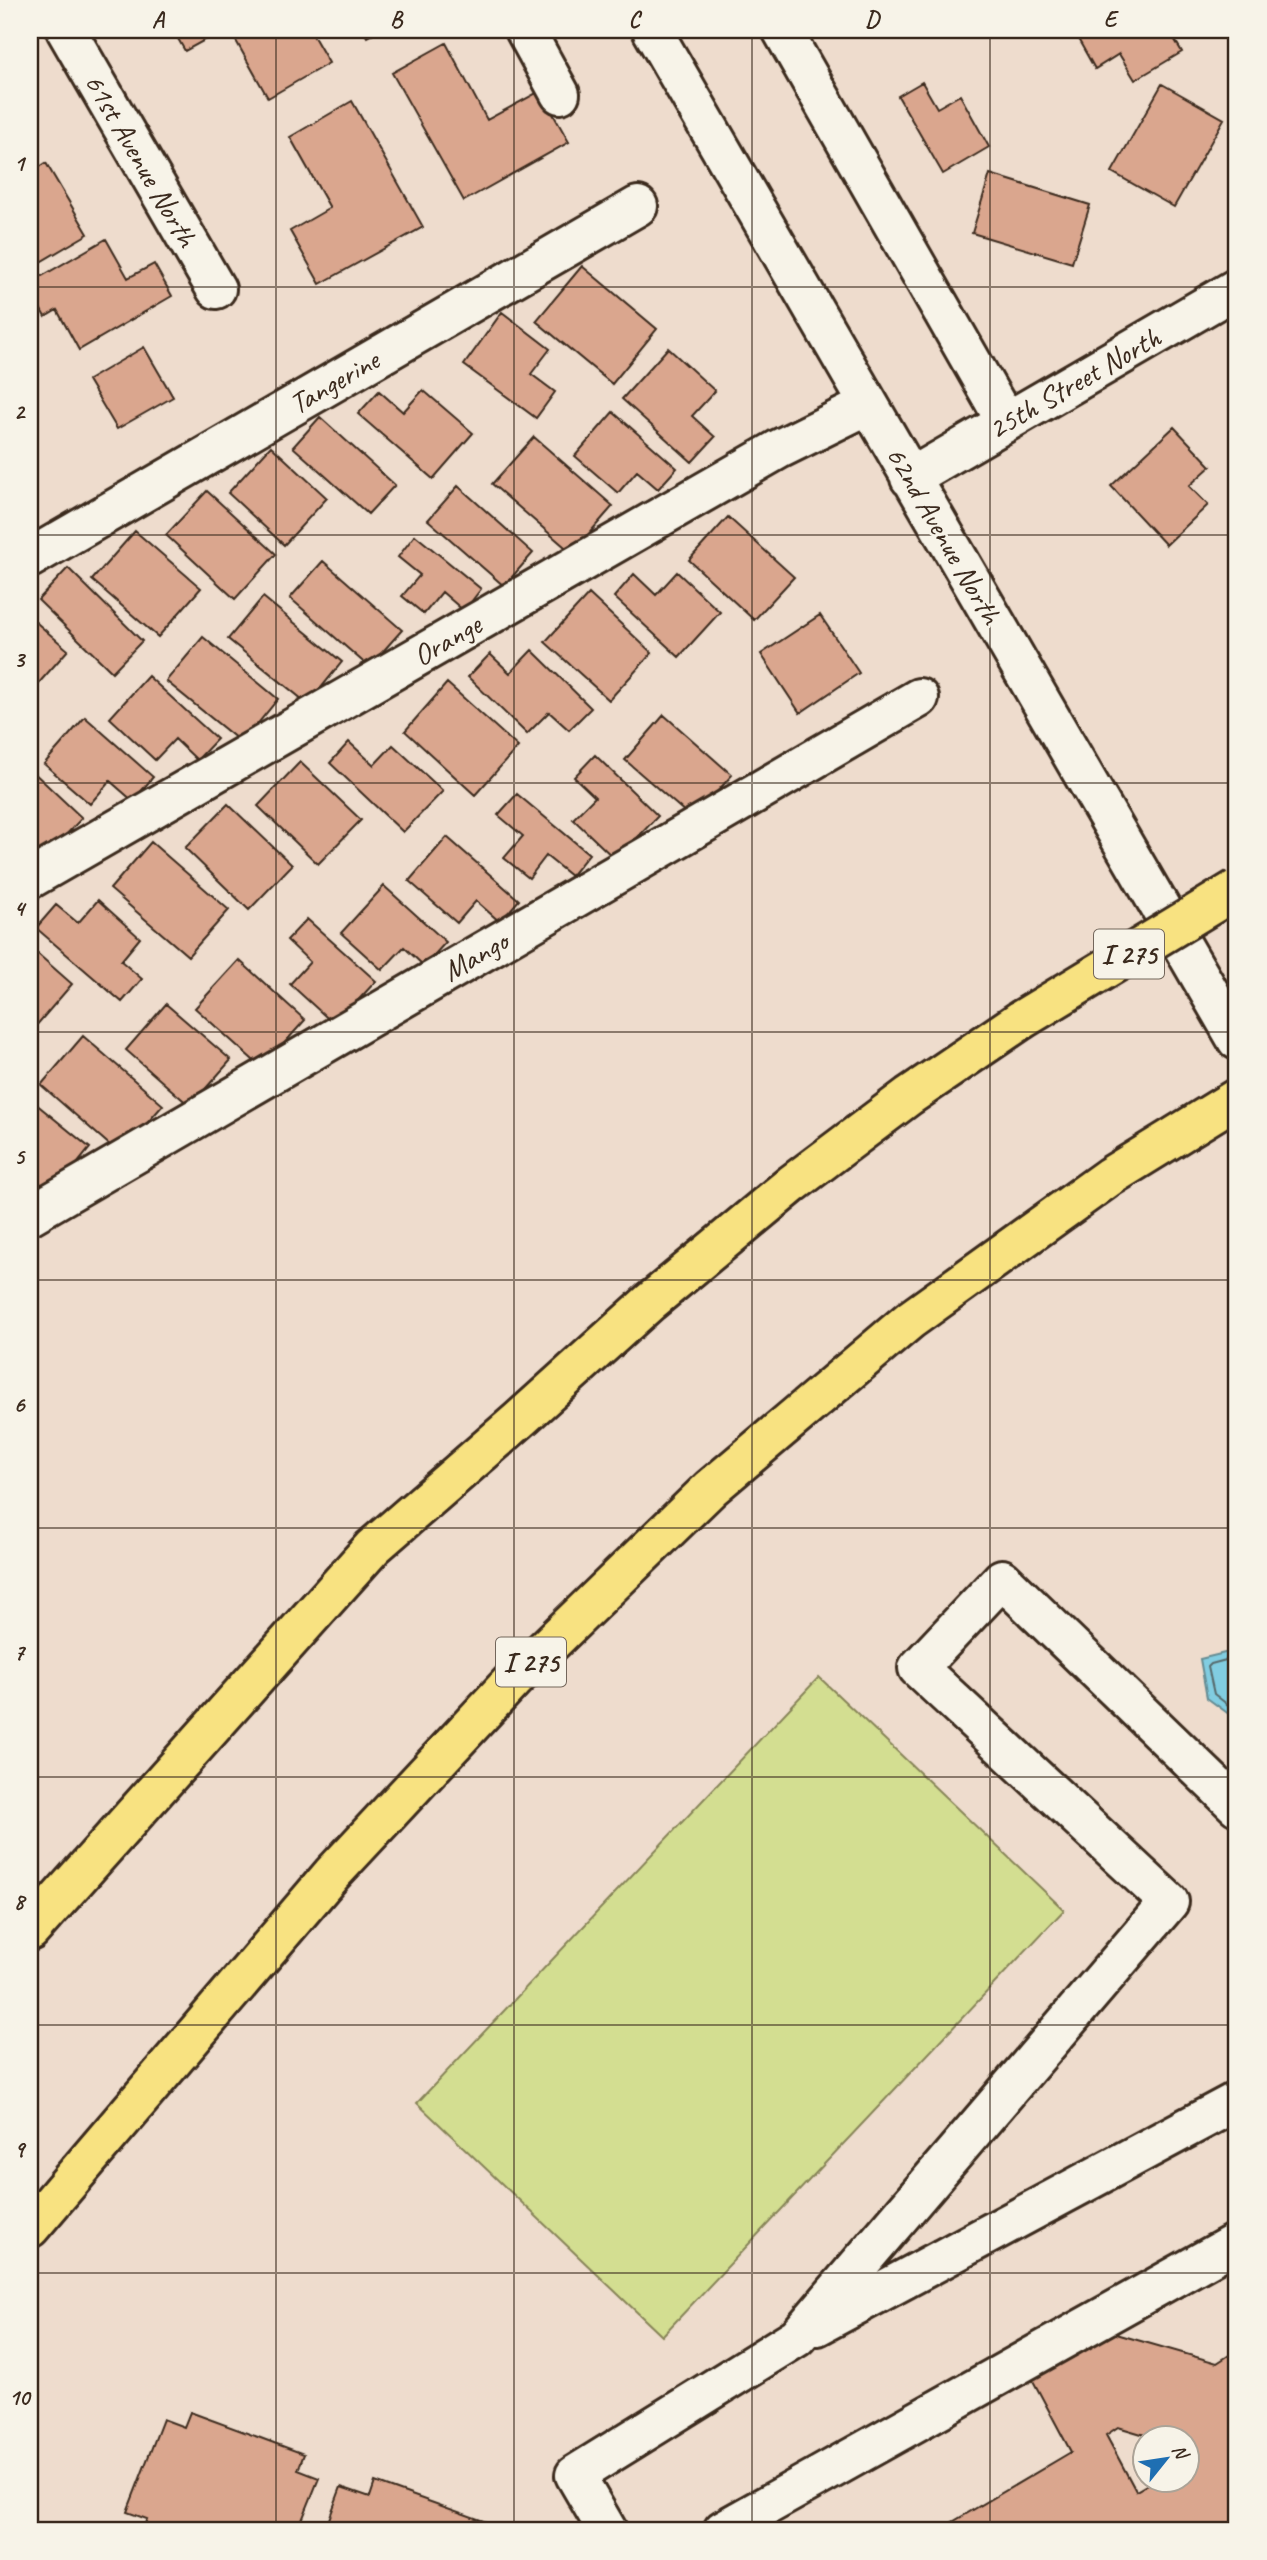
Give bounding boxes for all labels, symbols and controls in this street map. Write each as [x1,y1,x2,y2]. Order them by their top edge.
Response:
text: A [152,5,166,34]
text: B [390,5,404,34]
text: C [629,5,643,34]
text: D [865,5,881,34]
text: E [1104,5,1120,34]
street label: 61st Avenue North [76,67,207,255]
text: 1 [14,149,27,178]
street label: 25th Street North [981,318,1168,448]
street label: Tangerine [282,340,388,423]
text: 2 [14,397,27,426]
street label: 62nd Avenue North [878,439,1011,633]
street label: Orange [406,604,490,675]
text: 3 [14,645,27,674]
text: 4 [14,894,27,923]
street label: Mango [435,920,518,990]
road number: I 275 [1094,930,1164,978]
text: 5 [14,1142,26,1171]
text: 6 [14,1390,27,1419]
text: 7 [14,1638,27,1667]
road number: I 275 [496,1638,566,1686]
text: 8 [14,1887,27,1916]
text: 9 [14,2135,27,2164]
text: 10 [9,2383,32,2412]
north arrow [1130,2424,1200,2494]
text: N [1167,2440,1195,2465]

